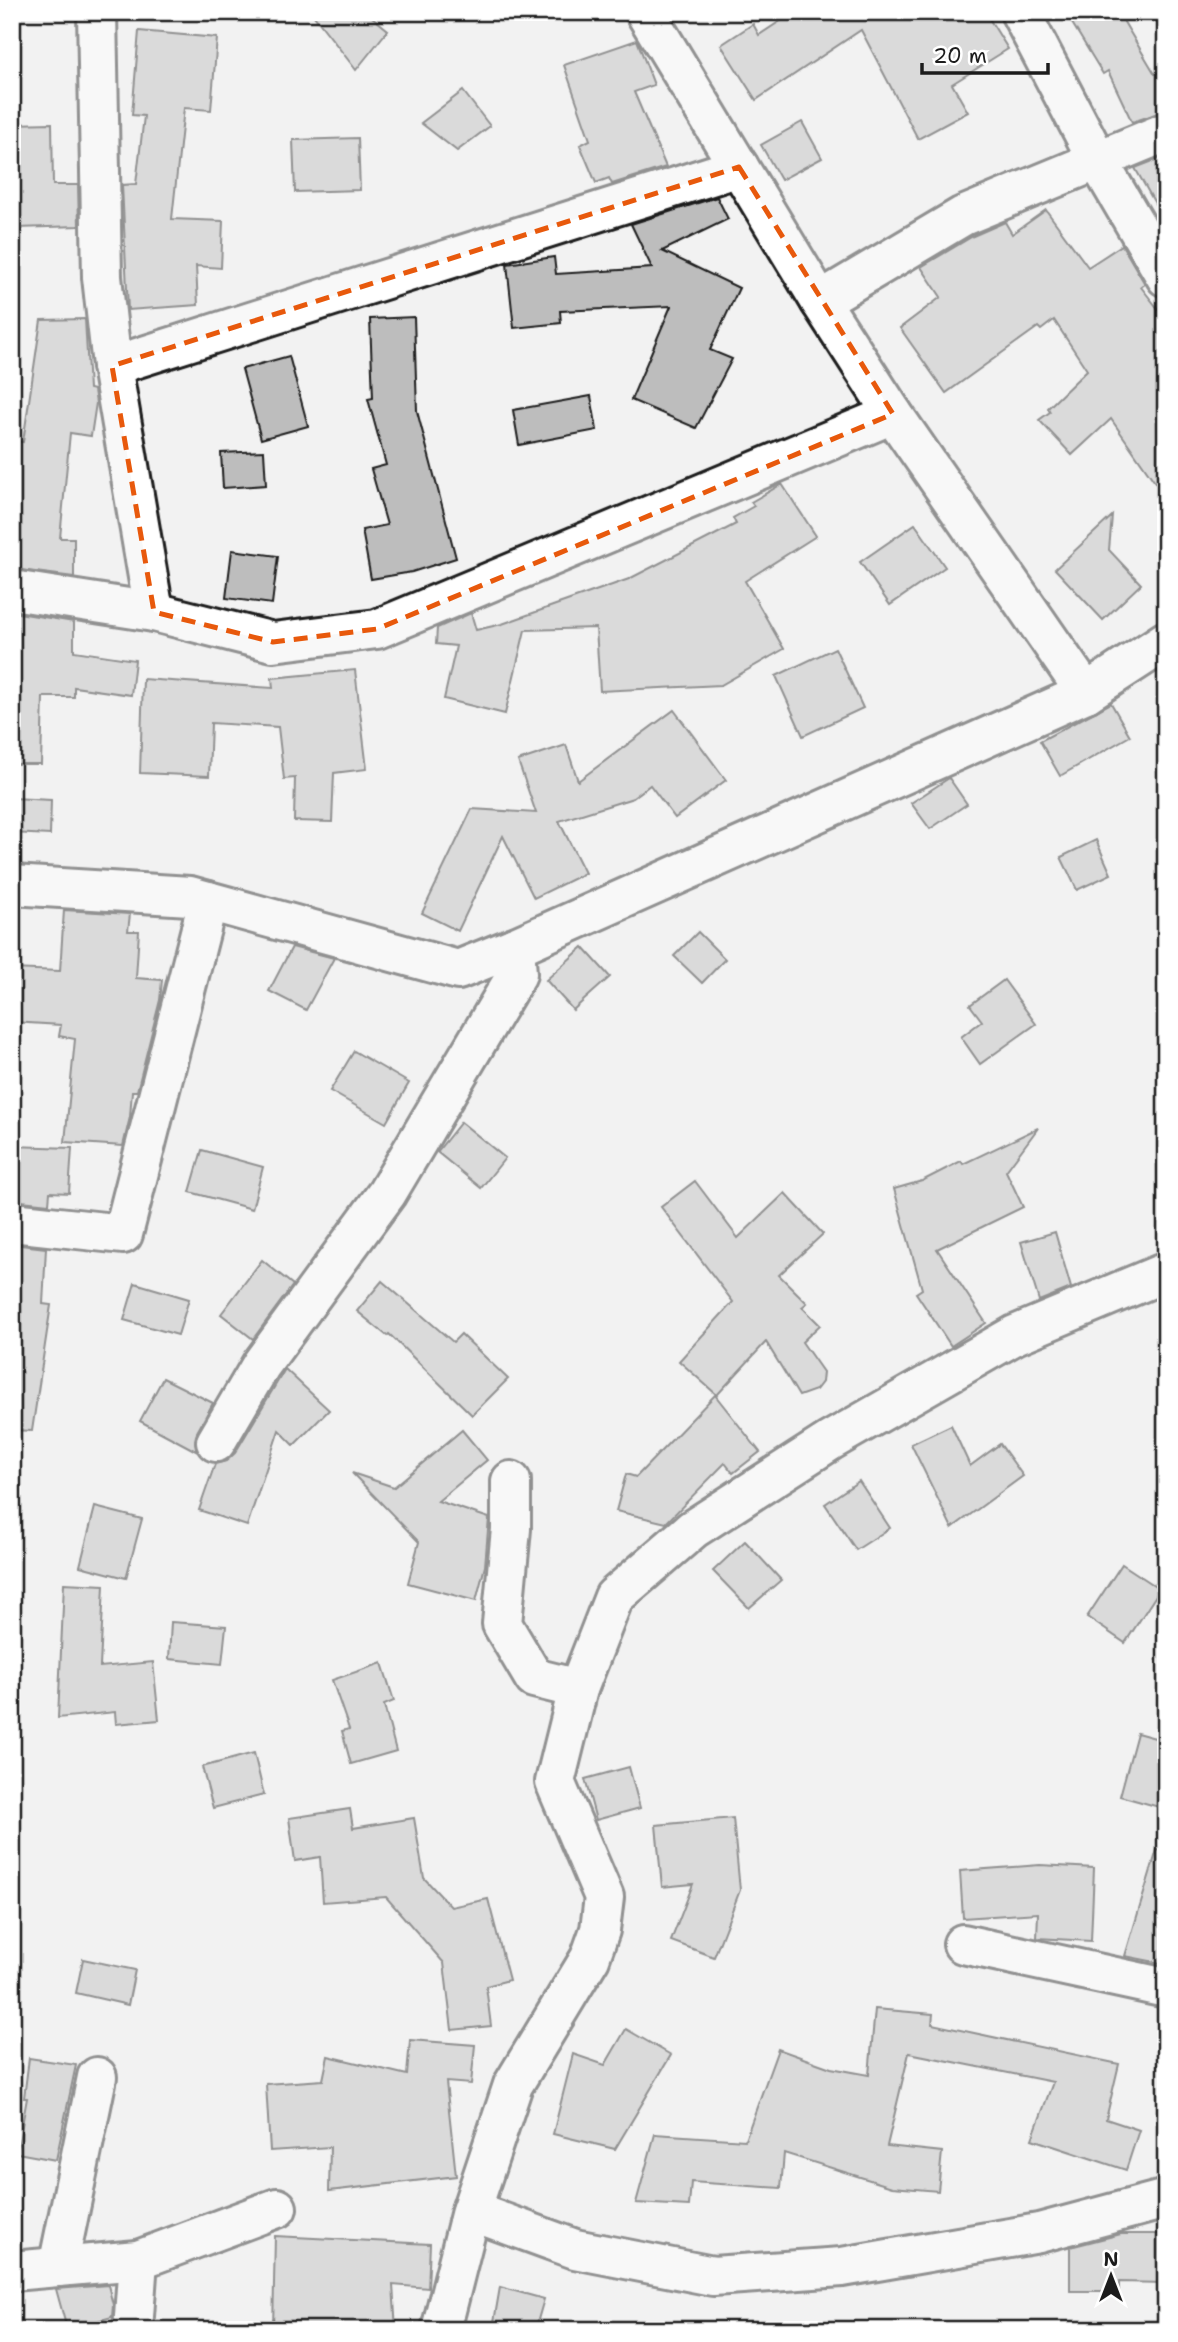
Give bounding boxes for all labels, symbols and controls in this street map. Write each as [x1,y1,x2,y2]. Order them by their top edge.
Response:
scale bar [922,32,1048,76]
text: 20 m [933,42,987,70]
north arrow [1076,2240,1146,2310]
text: N [1103,2247,1119,2272]

